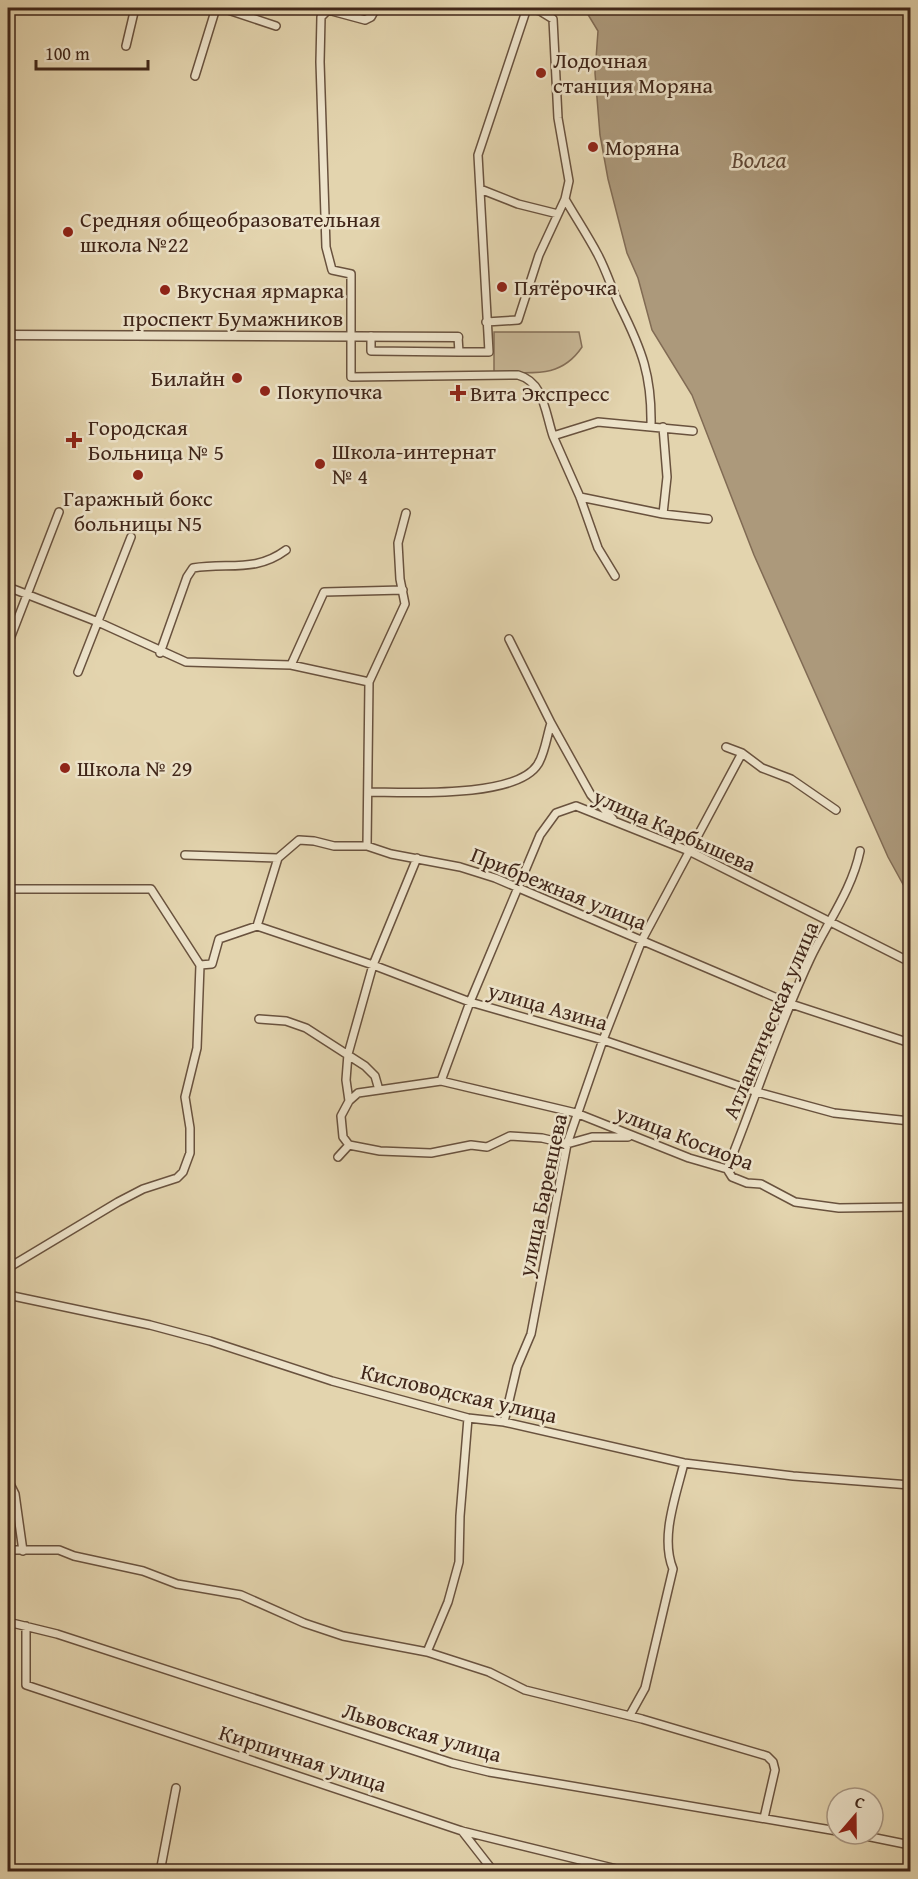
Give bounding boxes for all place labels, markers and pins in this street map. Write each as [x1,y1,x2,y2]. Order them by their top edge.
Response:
place label: Лодочная станция Моряна [553,44,713,101]
marker: Лодочная станция Моряна [534,66,548,80]
place label: Моряна [605,131,680,163]
marker: Моряна [586,140,600,154]
place label: Средняя общеобразовательная школа №22 [80,203,380,260]
marker: Средняя общеобразовательная школа №22 [61,225,75,239]
place label: Пятёрочка [514,271,618,303]
place label: Вкусная ярмарка [177,274,345,306]
marker: Пятёрочка [495,280,509,294]
marker: Вкусная ярмарка [158,283,172,297]
place label: Билайн [151,362,225,394]
marker: Билайн [230,371,244,385]
place label: Покупочка [277,375,383,407]
place label: Вита Экспресс [470,377,610,409]
marker: Покупочка [258,384,272,398]
marker: Вита Экспресс [451,386,465,400]
place label: Городская Больница № 5 [88,411,224,468]
marker: Городская Больница № 5 [65,431,83,449]
place label: Школа-интернат № 4 [332,435,496,492]
marker: Школа-интернат № 4 [313,457,327,471]
marker: Гаражный бокс больницы N5 [131,468,145,482]
place label: Гаражный бокс больницы N5 [63,482,213,539]
place label: Школа № 29 [77,752,192,784]
marker: Школа № 29 [58,761,72,775]

